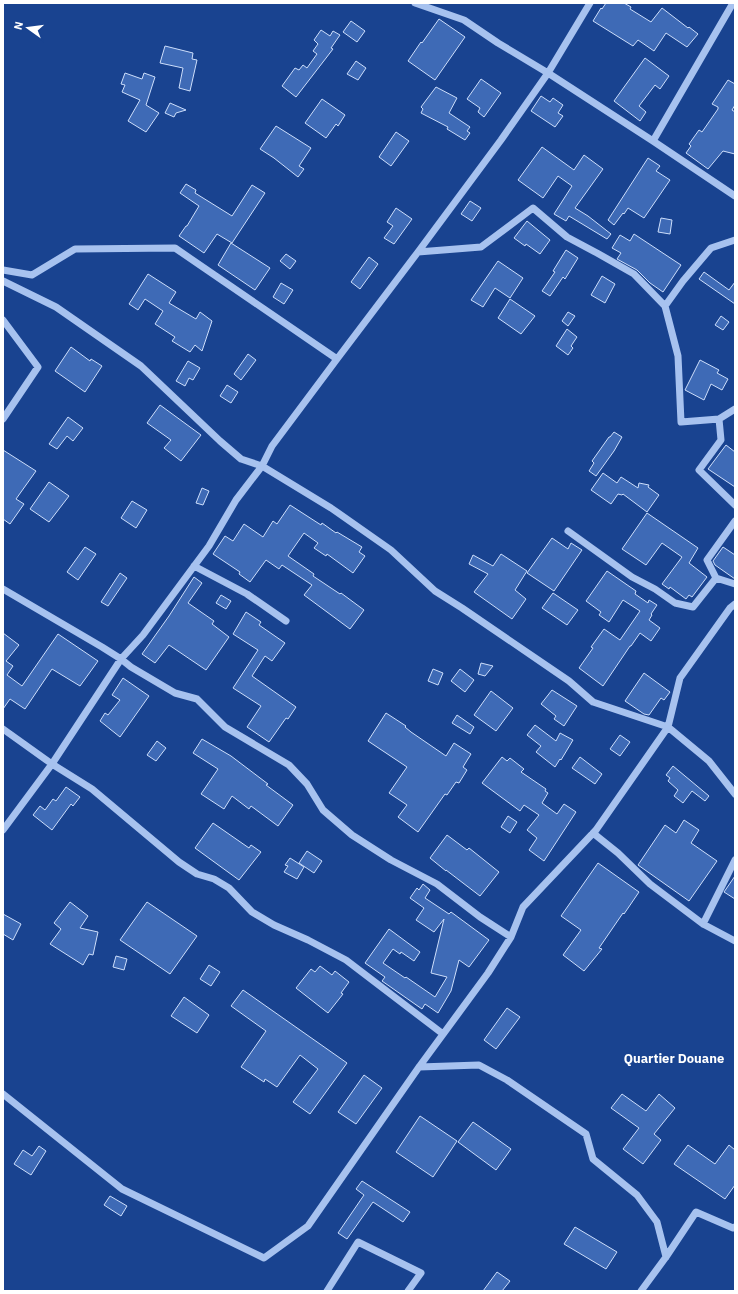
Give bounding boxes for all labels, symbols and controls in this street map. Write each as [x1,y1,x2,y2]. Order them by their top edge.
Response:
north arrow [8,8,48,48]
text: N [11,20,26,31]
district label: Quartier Douane [624,1050,724,1067]

